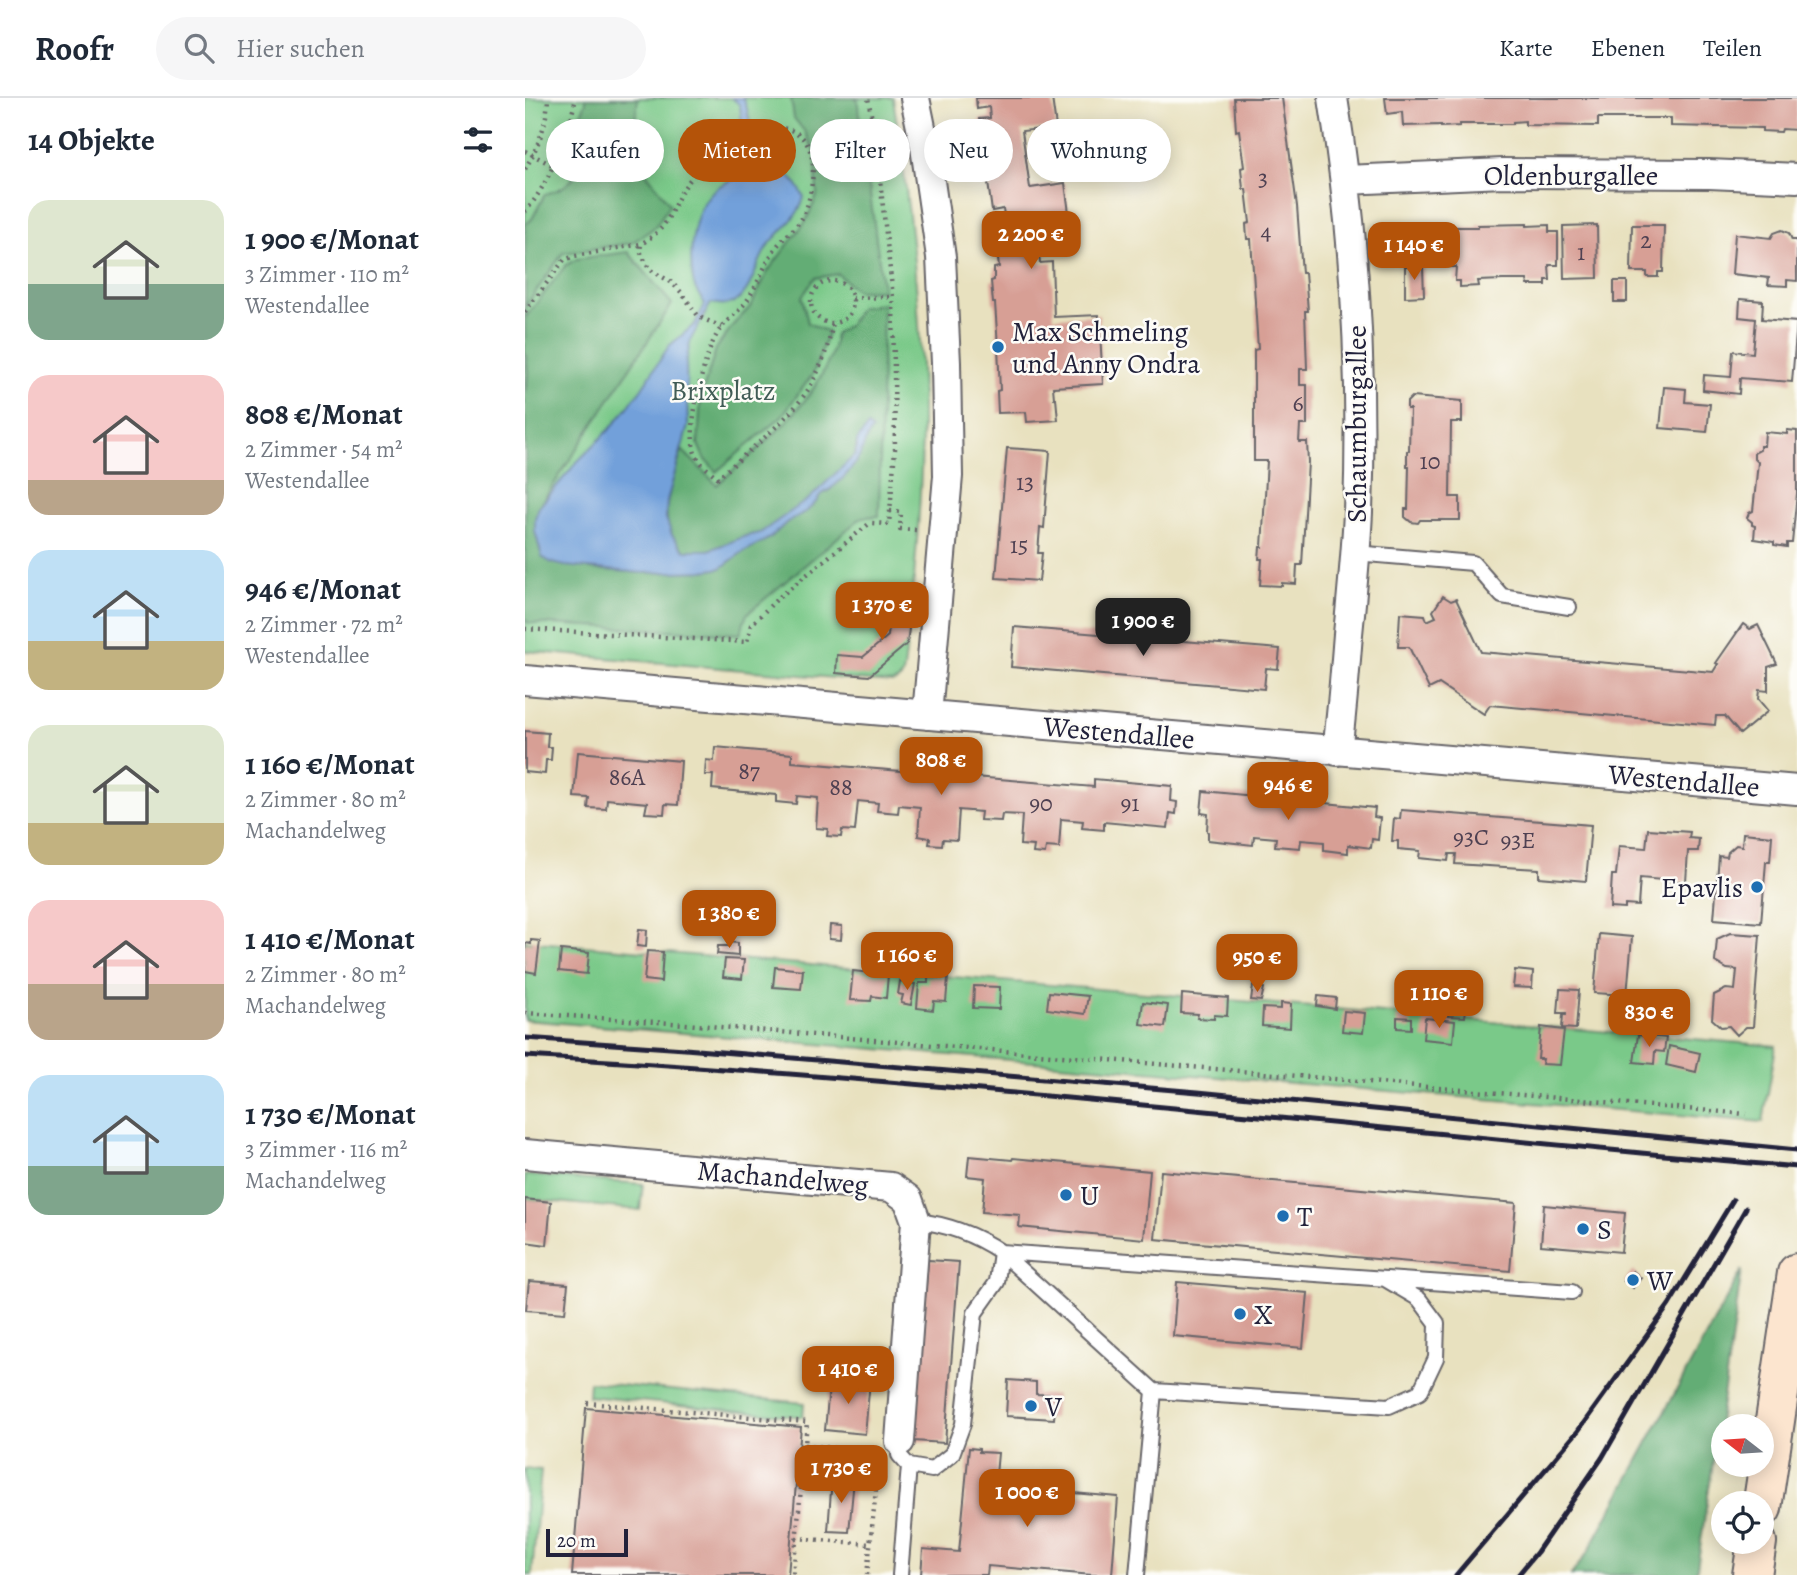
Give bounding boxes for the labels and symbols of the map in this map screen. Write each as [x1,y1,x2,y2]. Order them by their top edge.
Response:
street label: Oldenburgallee [1484,157,1658,195]
house number: 3 [1258,162,1268,194]
pin: 2 200 € [966,212,1096,271]
house number: 4 [1261,215,1272,247]
pin: 1 140 € [1349,222,1479,282]
house number: 2 [1640,224,1652,256]
house number: 1 [1577,236,1585,268]
place label: Max Schmeling und Anny Ondra [1012,313,1200,383]
street label: Schaumburgallee [1338,325,1376,523]
marker: Max Schmeling und Anny Ondra [990,339,1006,355]
park label: Brixplatz [670,372,776,410]
house number: 6 [1292,387,1304,419]
house number: 10 [1420,445,1441,477]
house number: 13 [1016,466,1034,498]
house number: 15 [1010,529,1028,561]
pin: 1 370 € [817,582,947,642]
pin: 1 900 € [1078,598,1208,658]
street label: Westendallee [1041,707,1196,759]
pin: 808 € [892,738,990,797]
house number: 87 [738,755,761,787]
street label: Westendallee [1606,755,1761,807]
house number: 86A [609,761,646,793]
pin: 946 € [1239,762,1337,822]
house number: 88 [829,771,853,803]
house number: 90 [1029,787,1053,819]
house number: 91 [1120,787,1140,819]
house number: 93C [1453,821,1489,853]
house number: 93E [1500,824,1536,856]
place label: Epavlis [1661,869,1743,907]
marker: Epavlis [1749,879,1765,895]
pin: 1 380 € [664,890,794,950]
pin: 1 160 € [842,932,972,992]
pin: 950 € [1208,934,1306,994]
pin: 1 110 € [1374,970,1504,1030]
pin: 830 € [1600,990,1698,1049]
street label: Machandelweg [696,1152,870,1204]
place label: U [1080,1177,1099,1215]
marker: U [1058,1187,1074,1203]
place label: T [1297,1198,1312,1236]
marker: T [1275,1208,1291,1224]
place label: S [1597,1211,1612,1249]
marker: S [1575,1221,1591,1237]
place label: W [1646,1262,1674,1300]
marker: W [1625,1272,1641,1288]
place label: X [1254,1296,1273,1334]
marker: X [1232,1306,1248,1322]
pin: 1 410 € [783,1346,913,1406]
place label: V [1044,1388,1063,1426]
marker: V [1023,1398,1039,1414]
north arrow [1711,1414,1775,1477]
pin: 1 730 € [776,1446,906,1505]
pin: 1 000 € [962,1470,1092,1529]
scale bar [546,1526,628,1558]

